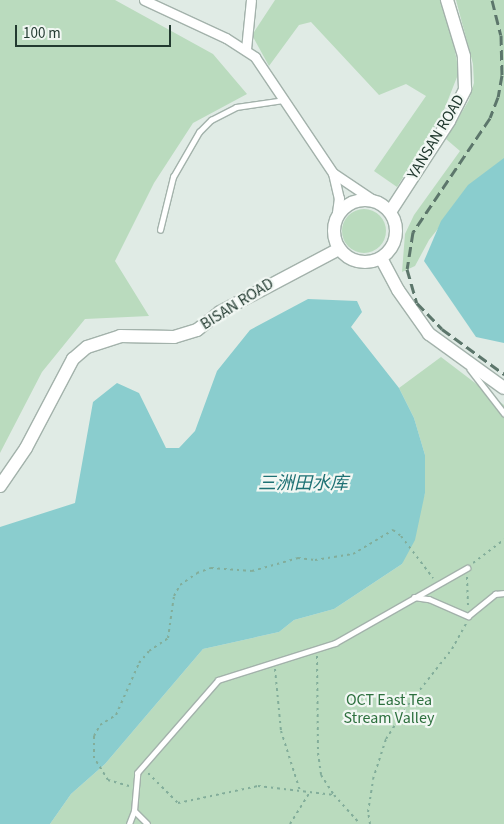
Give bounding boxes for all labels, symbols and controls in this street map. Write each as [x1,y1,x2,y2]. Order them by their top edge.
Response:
scale bar [18,15,174,47]
text: 100 m [23,23,61,44]
street label: YANSAN ROAD [403,91,469,183]
street label: BISAN ROAD [197,274,277,334]
water label: 三洲田水库 [258,473,348,495]
park label: OCT East Tea Stream Valley [344,690,434,728]

